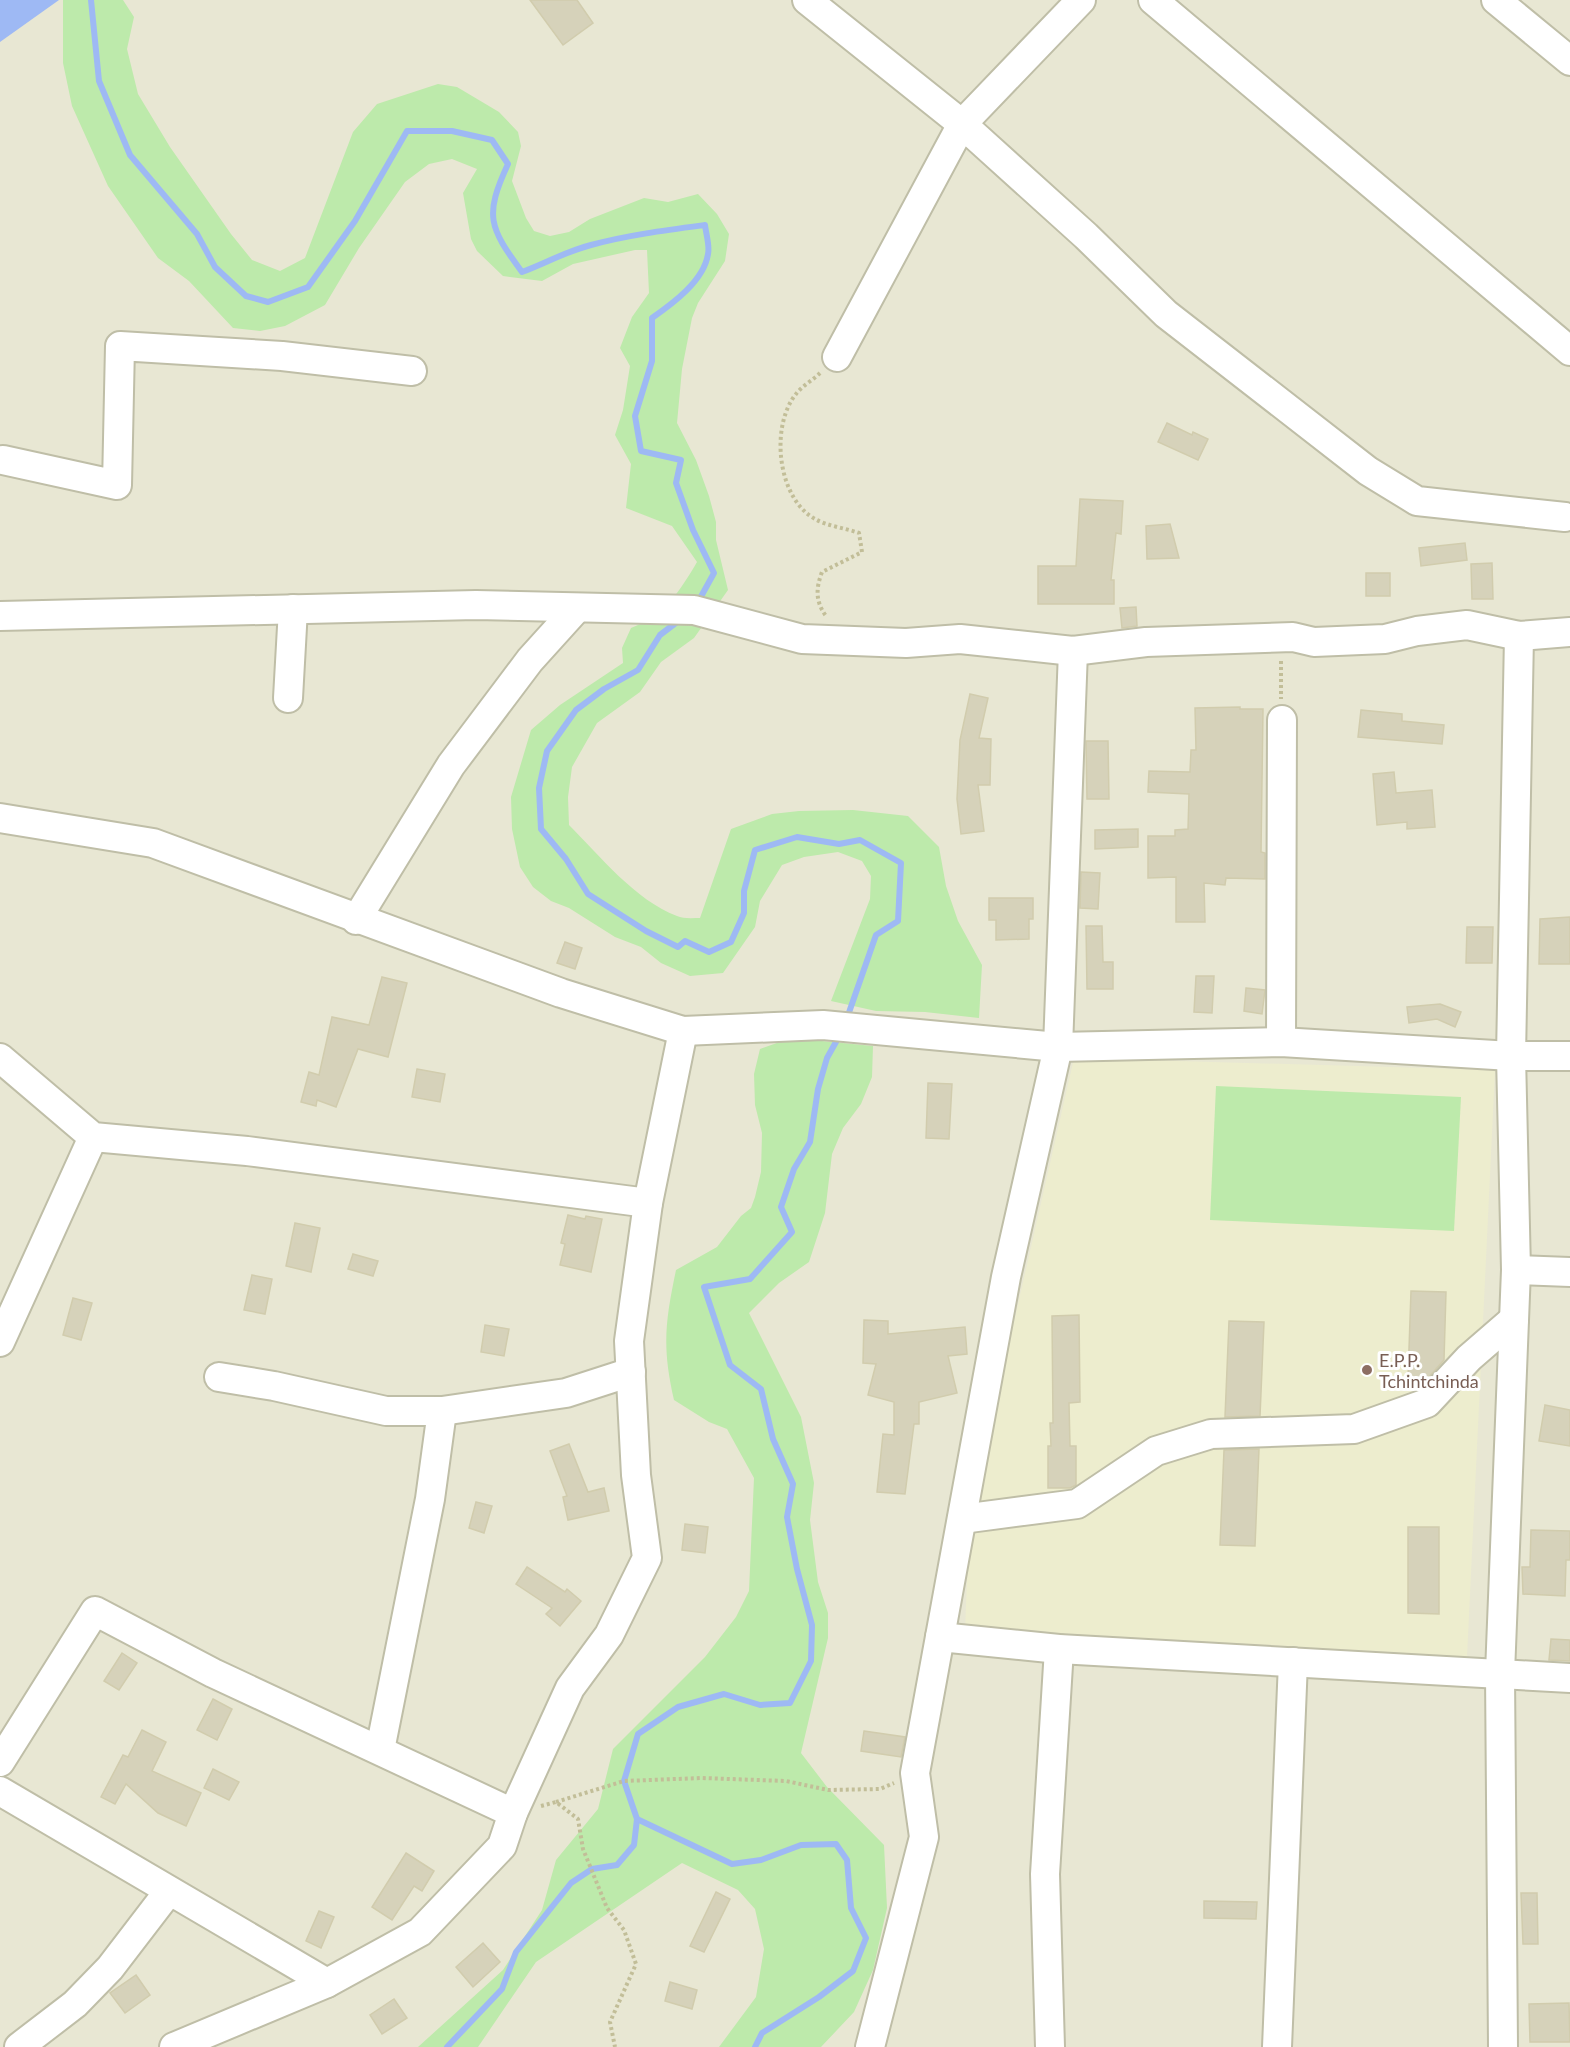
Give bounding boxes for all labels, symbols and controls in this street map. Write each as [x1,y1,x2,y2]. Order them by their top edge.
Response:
place label: E.P.P. Tchintchinda [1379,1349,1479,1392]
marker: E.P.P. Tchintchinda [1360,1363,1374,1377]

